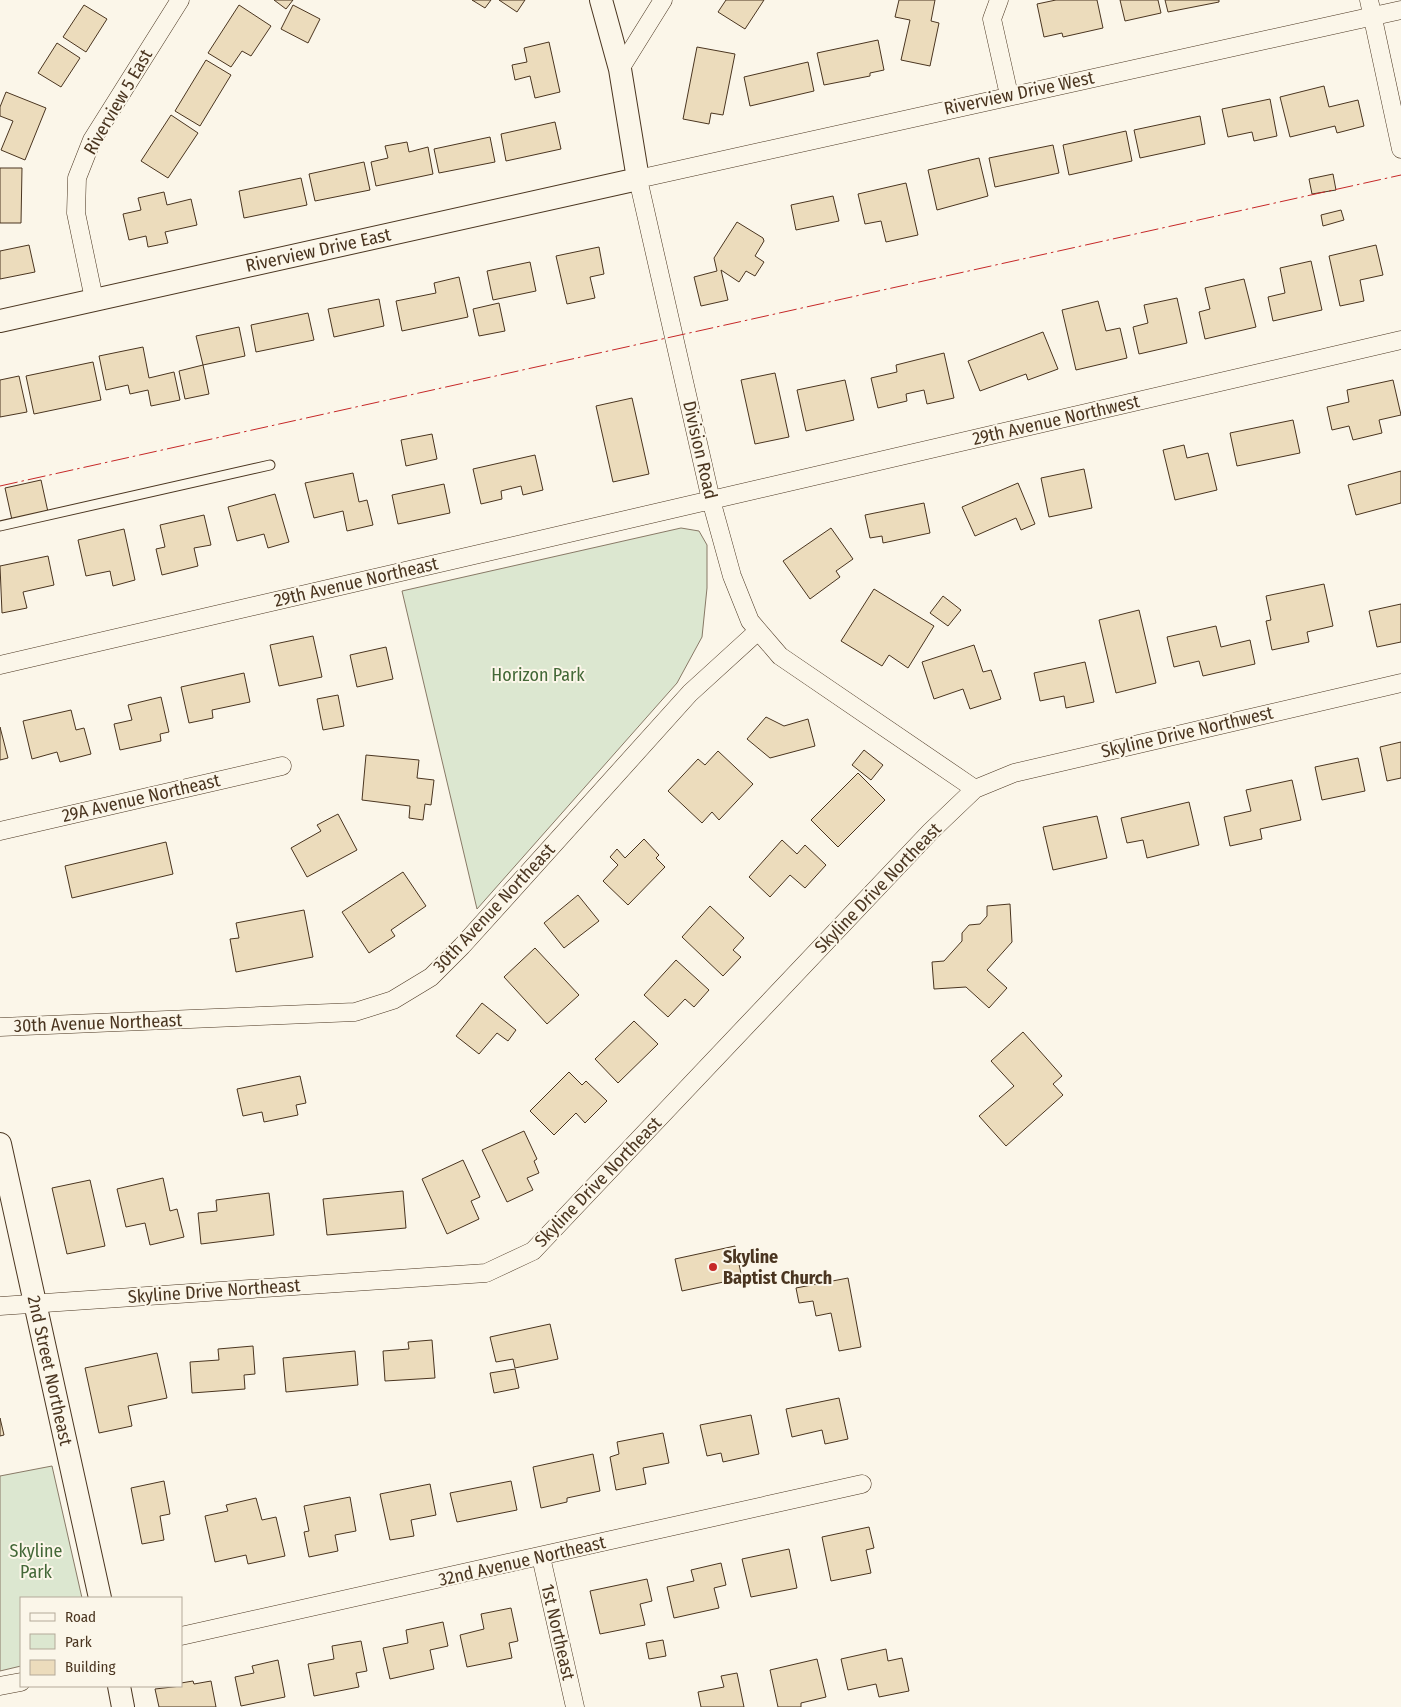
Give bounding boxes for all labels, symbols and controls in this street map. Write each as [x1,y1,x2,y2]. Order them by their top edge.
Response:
street label: Riverview 5 East [79,45,157,159]
street label: Riverview Drive West [942,66,1096,120]
street label: Riverview Drive East [244,223,393,277]
street label: 29th Avenue Northwest [970,390,1142,450]
street label: Division Road [678,399,722,501]
street label: 29th Avenue Northeast [272,552,440,612]
park label: Horizon Park [491,664,585,686]
street label: Skyline Drive Northwest [1099,701,1275,763]
street label: 29A Avenue Northeast [60,769,222,827]
street label: Skyline Drive Northeast [810,818,946,958]
street label: 30th Avenue Northeast [429,839,560,977]
street label: 30th Avenue Northeast [13,1009,183,1037]
street label: Skyline Drive Northeast [530,1112,666,1252]
place label: Skyline Baptist Church [723,1246,832,1289]
marker: Skyline Baptist Church [707,1261,719,1273]
street label: Skyline Drive Northeast [127,1274,301,1308]
street label: 2nd Street Northeast [23,1293,77,1448]
street label: 32nd Avenue Northeast [436,1531,608,1591]
park label: Skyline Park [9,1540,63,1583]
street label: 1st Northeast [536,1582,580,1682]
legend [20,1597,182,1687]
text: Road [65,1608,96,1626]
text: Park [65,1633,92,1651]
text: Building [65,1658,116,1676]

